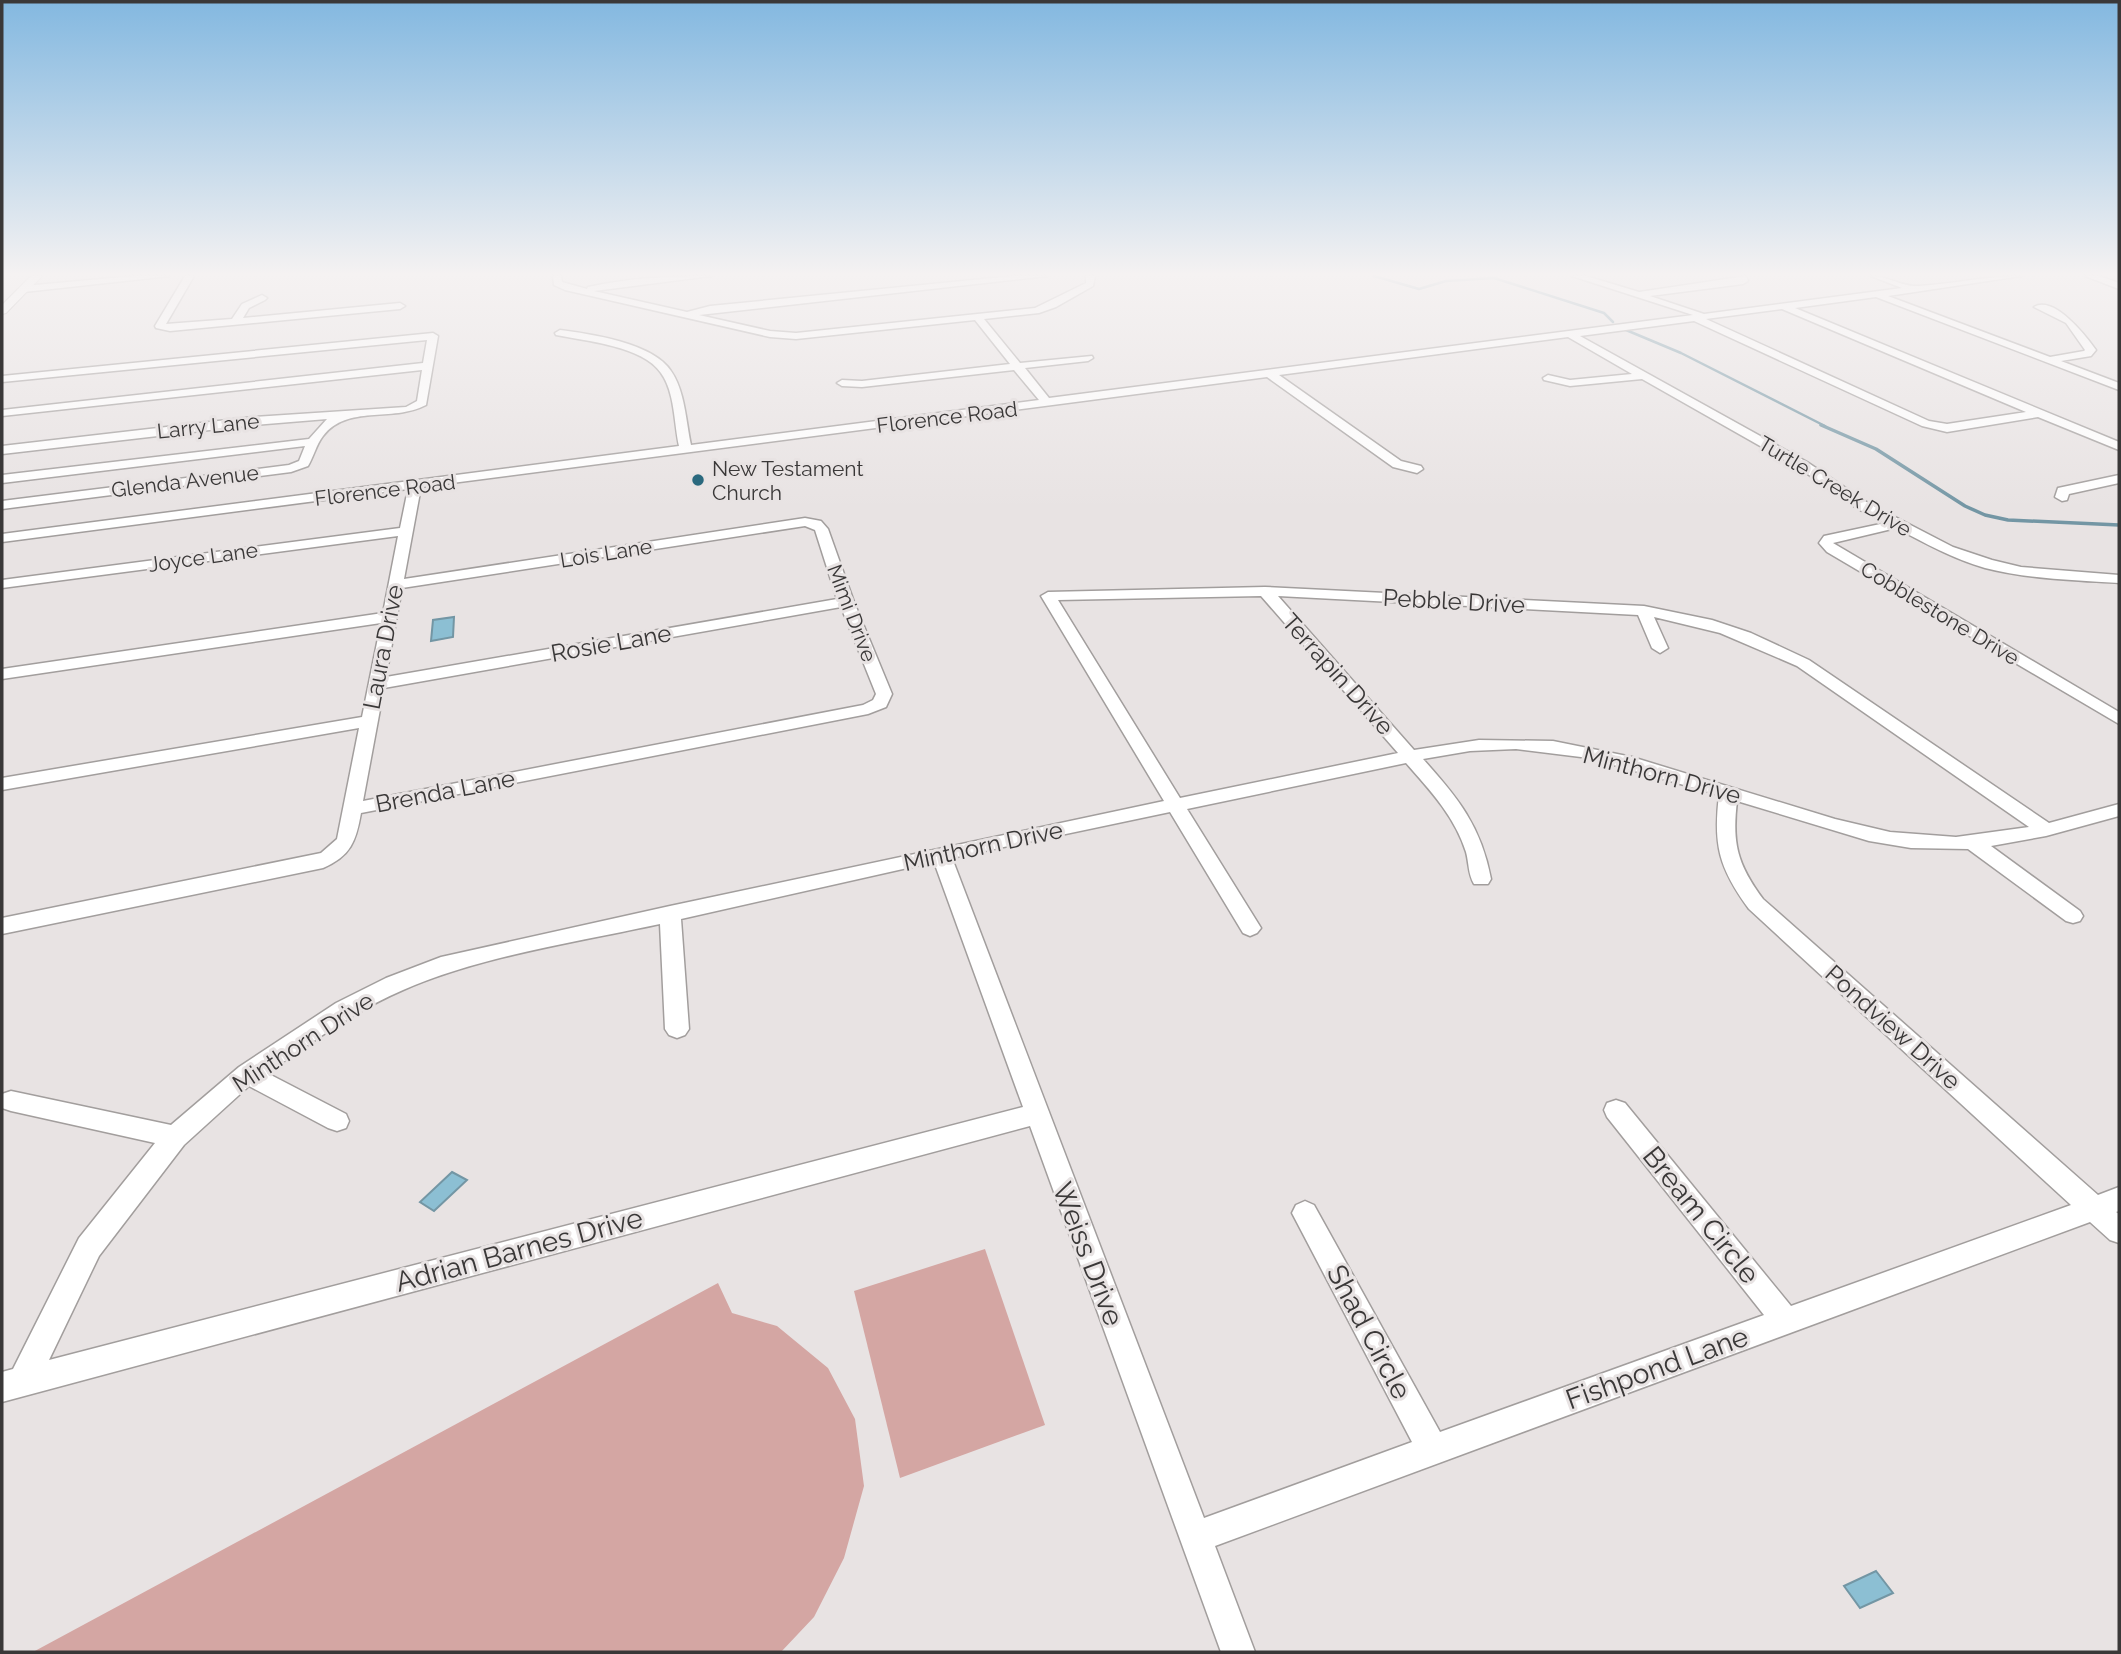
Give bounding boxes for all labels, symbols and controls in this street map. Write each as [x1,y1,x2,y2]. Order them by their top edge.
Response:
street label: Florence Road [875,396,1019,438]
street label: Larry Lane [156,408,260,444]
street label: Turtle Creek Drive [1754,430,1916,542]
place label: New Testament Church [712,456,864,505]
street label: Glenda Avenue [110,460,260,502]
street label: Florence Road [313,469,457,511]
marker: New Testament Church [690,472,706,488]
street label: Lois Lane [558,533,654,573]
street label: Joyce Lane [147,537,259,577]
street label: Cobblestone Drive [1856,556,2024,670]
street label: Mimi Drive [822,561,882,665]
street label: Laura Drive [357,582,409,712]
street label: Pebble Drive [1382,583,1526,619]
street label: Terrapin Drive [1276,607,1400,741]
street label: Rosie Lane [549,618,673,668]
street label: Minthorn Drive [1580,740,1744,810]
street label: Brenda Lane [373,763,517,819]
street label: Minthorn Drive [901,815,1065,877]
street label: Pondview Drive [1819,959,1967,1095]
street label: Minthorn Drive [227,986,379,1098]
street label: Bream Circle [1636,1140,1766,1290]
street label: Weiss Drive [1046,1178,1130,1330]
street label: Adrian Barnes Drive [392,1201,646,1299]
street label: Shad Circle [1320,1259,1418,1405]
street label: Fishpond Lane [1561,1320,1753,1416]

